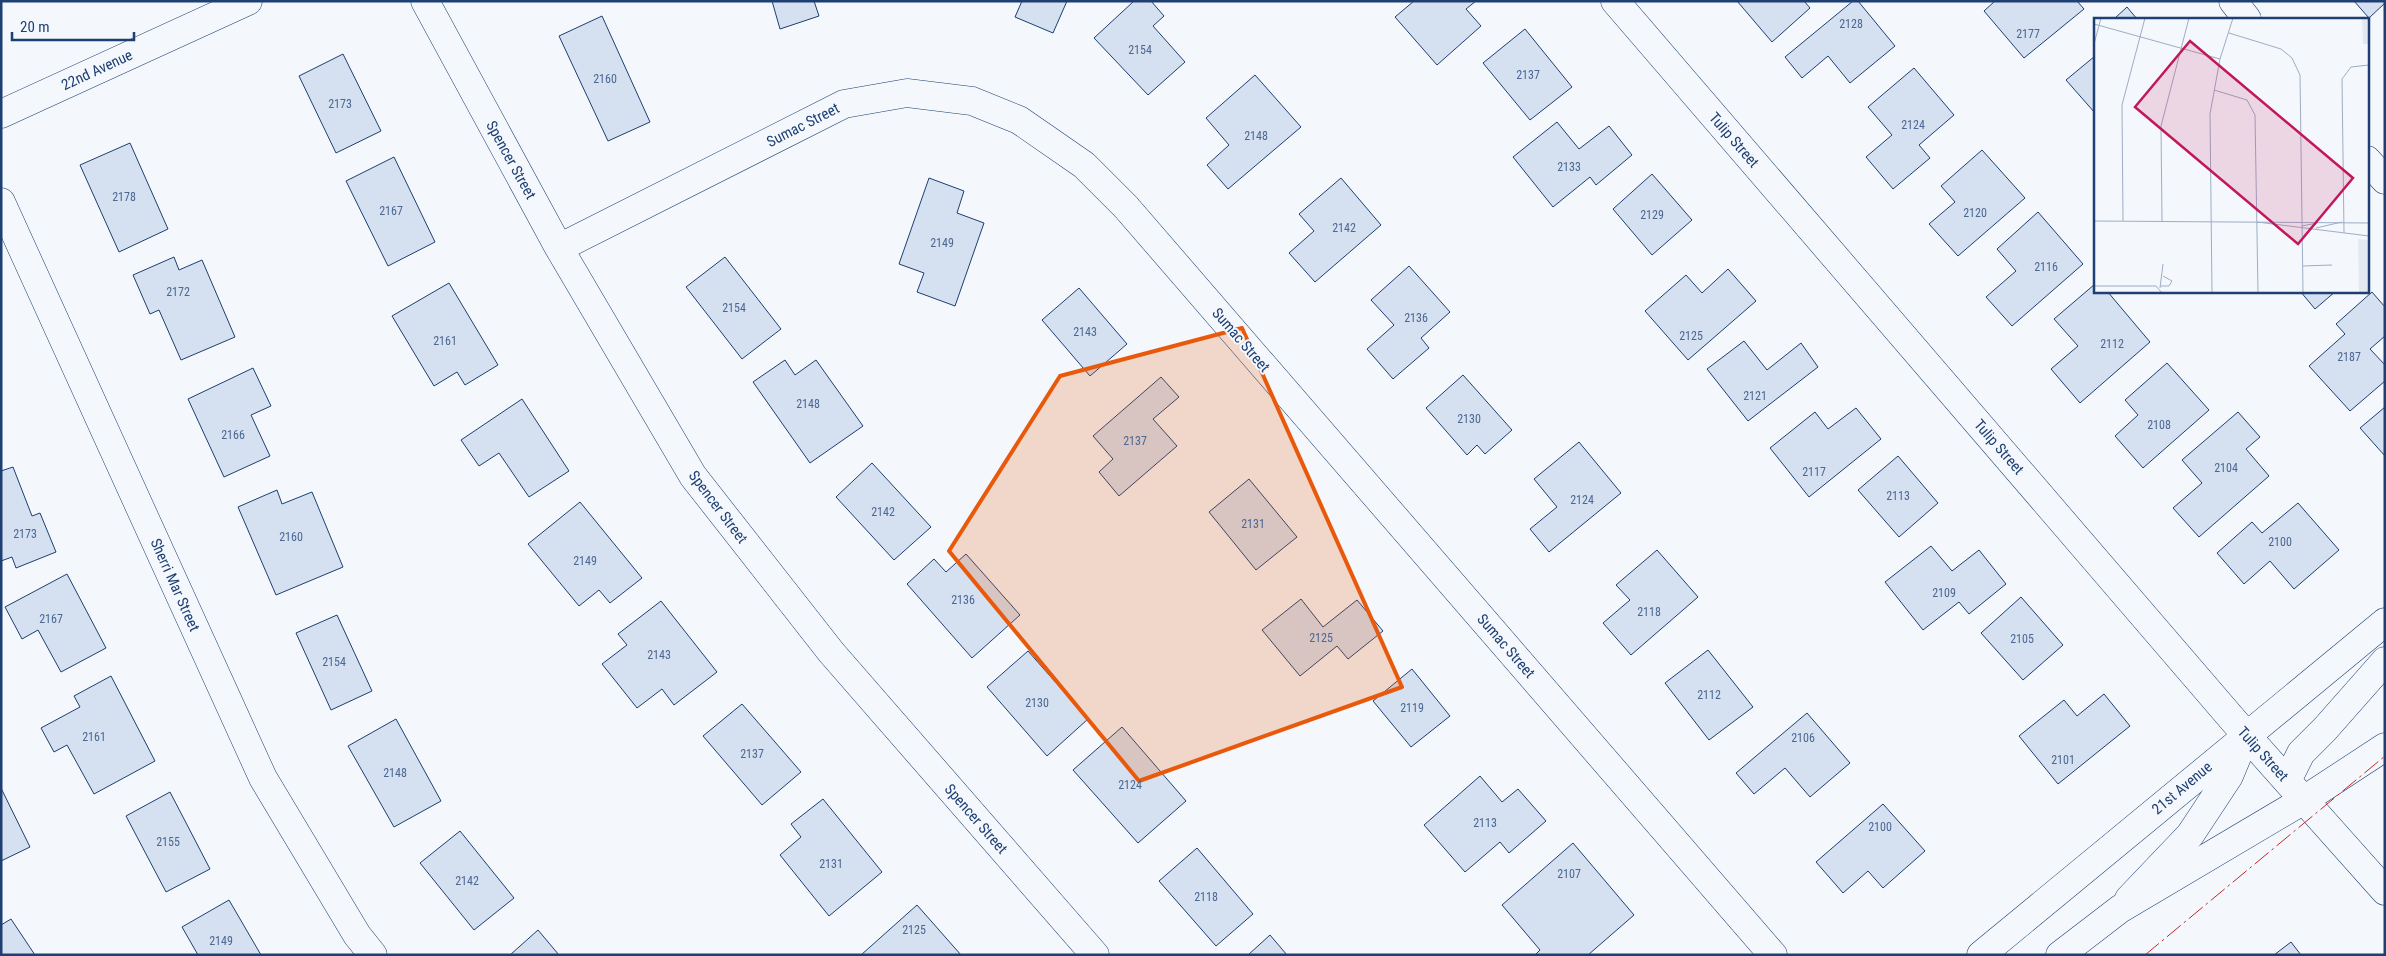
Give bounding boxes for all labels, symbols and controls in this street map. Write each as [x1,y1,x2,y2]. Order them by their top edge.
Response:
scale bar [12,10,135,42]
house number: 2128 [1839,17,1863,31]
text: 20 m [20,18,50,36]
inset map [2094,18,2368,292]
house number: 2177 [2016,27,2040,41]
house number: 2154 [1128,43,1152,57]
street label: 22nd Avenue [59,46,135,94]
house number: 2137 [1516,68,1540,82]
house number: 2160 [593,72,617,86]
house number: 2173 [328,97,352,111]
street label: Sumac Street [764,99,842,151]
street label: Tulip Street [1705,109,1763,171]
street label: Spencer Street [482,118,540,202]
house number: 2124 [1901,118,1925,132]
house number: 2148 [1244,129,1268,143]
house number: 2133 [1557,160,1581,174]
house number: 2178 [112,190,136,204]
house number: 2167 [379,204,403,218]
house number: 2120 [1963,206,1987,220]
house number: 2129 [1640,208,1664,222]
house number: 2142 [1332,221,1356,235]
house number: 2149 [930,236,954,250]
house number: 2116 [2034,260,2058,274]
house number: 2172 [166,285,190,299]
house number: 2154 [722,301,746,315]
street label: Sumac Street [1208,304,1274,376]
house number: 2136 [1404,311,1428,325]
house number: 2143 [1073,325,1097,339]
house number: 2125 [1679,329,1703,343]
house number: 2161 [433,334,457,348]
house number: 2112 [2100,337,2124,351]
house number: 2187 [2337,350,2361,364]
house number: 2121 [1743,389,1767,403]
house number: 2148 [796,397,820,411]
house number: 2130 [1457,412,1481,426]
street label: Tulip Street [1970,416,2028,478]
house number: 2108 [2147,418,2171,432]
house number: 2166 [221,428,245,442]
house number: 2137 [1123,434,1147,448]
house number: 2104 [2214,461,2238,475]
house number: 2117 [1802,465,1826,479]
street label: Spencer Street [685,467,751,547]
house number: 2113 [1886,489,1910,503]
house number: 2124 [1570,493,1594,507]
house number: 2142 [871,505,895,519]
house number: 2131 [1241,517,1265,531]
house number: 2173 [13,527,37,541]
house number: 2160 [279,530,303,544]
house number: 2100 [2268,535,2292,549]
street label: Sherri Mar Street [146,536,204,634]
house number: 2149 [573,554,597,568]
house number: 2109 [1932,586,1956,600]
house number: 2136 [951,593,975,607]
house number: 2118 [1637,605,1661,619]
street label: Sumac Street [1473,610,1539,682]
house number: 2167 [39,612,63,626]
house number: 2125 [1309,631,1333,645]
house number: 2105 [2010,632,2034,646]
house number: 2143 [647,648,671,662]
house number: 2154 [322,655,346,669]
house number: 2112 [1697,688,1721,702]
house number: 2130 [1025,696,1049,710]
house number: 2119 [1400,701,1424,715]
street label: Tulip Street [2234,723,2292,785]
house number: 2161 [82,730,106,744]
house number: 2106 [1791,731,1815,745]
house number: 2137 [740,747,764,761]
house number: 2101 [2051,753,2075,767]
street label: 21st Avenue [2148,758,2216,818]
house number: 2148 [383,766,407,780]
house number: 2124 [1118,778,1142,792]
street label: Spencer Street [941,780,1011,858]
house number: 2113 [1473,816,1497,830]
house number: 2100 [1868,820,1892,834]
house number: 2155 [156,835,180,849]
house number: 2131 [819,857,843,871]
house number: 2107 [1557,867,1581,881]
house number: 2142 [455,874,479,888]
house number: 2118 [1194,890,1218,904]
house number: 2125 [902,923,926,937]
house number: 2149 [209,934,233,948]

